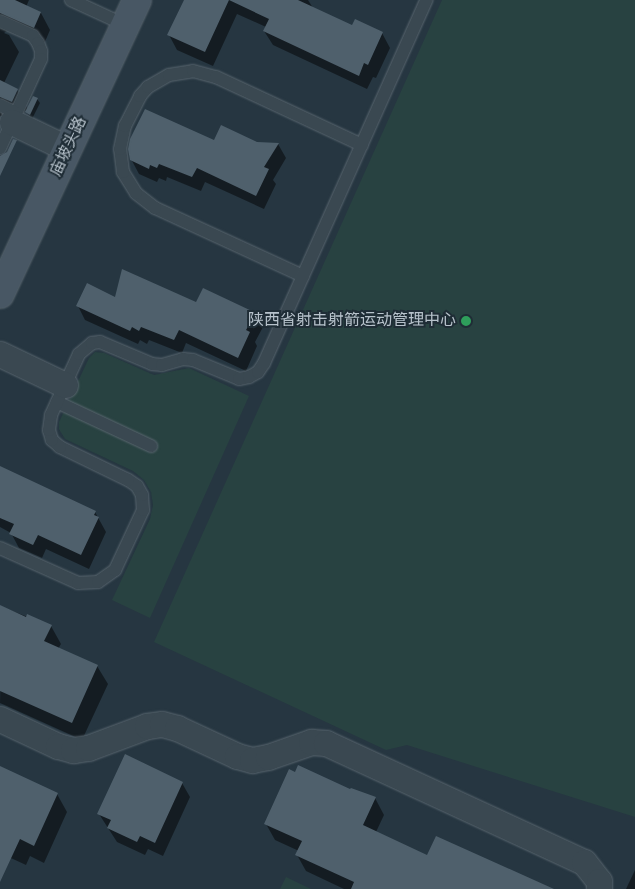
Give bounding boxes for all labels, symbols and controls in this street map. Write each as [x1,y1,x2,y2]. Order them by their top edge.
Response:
street label: 庙坡头路 [47,114,91,180]
place label: 陕西省射击射箭运动管理中心 [248,311,456,331]
marker: 陕西省射击射箭运动管理中心 [460,315,472,327]

